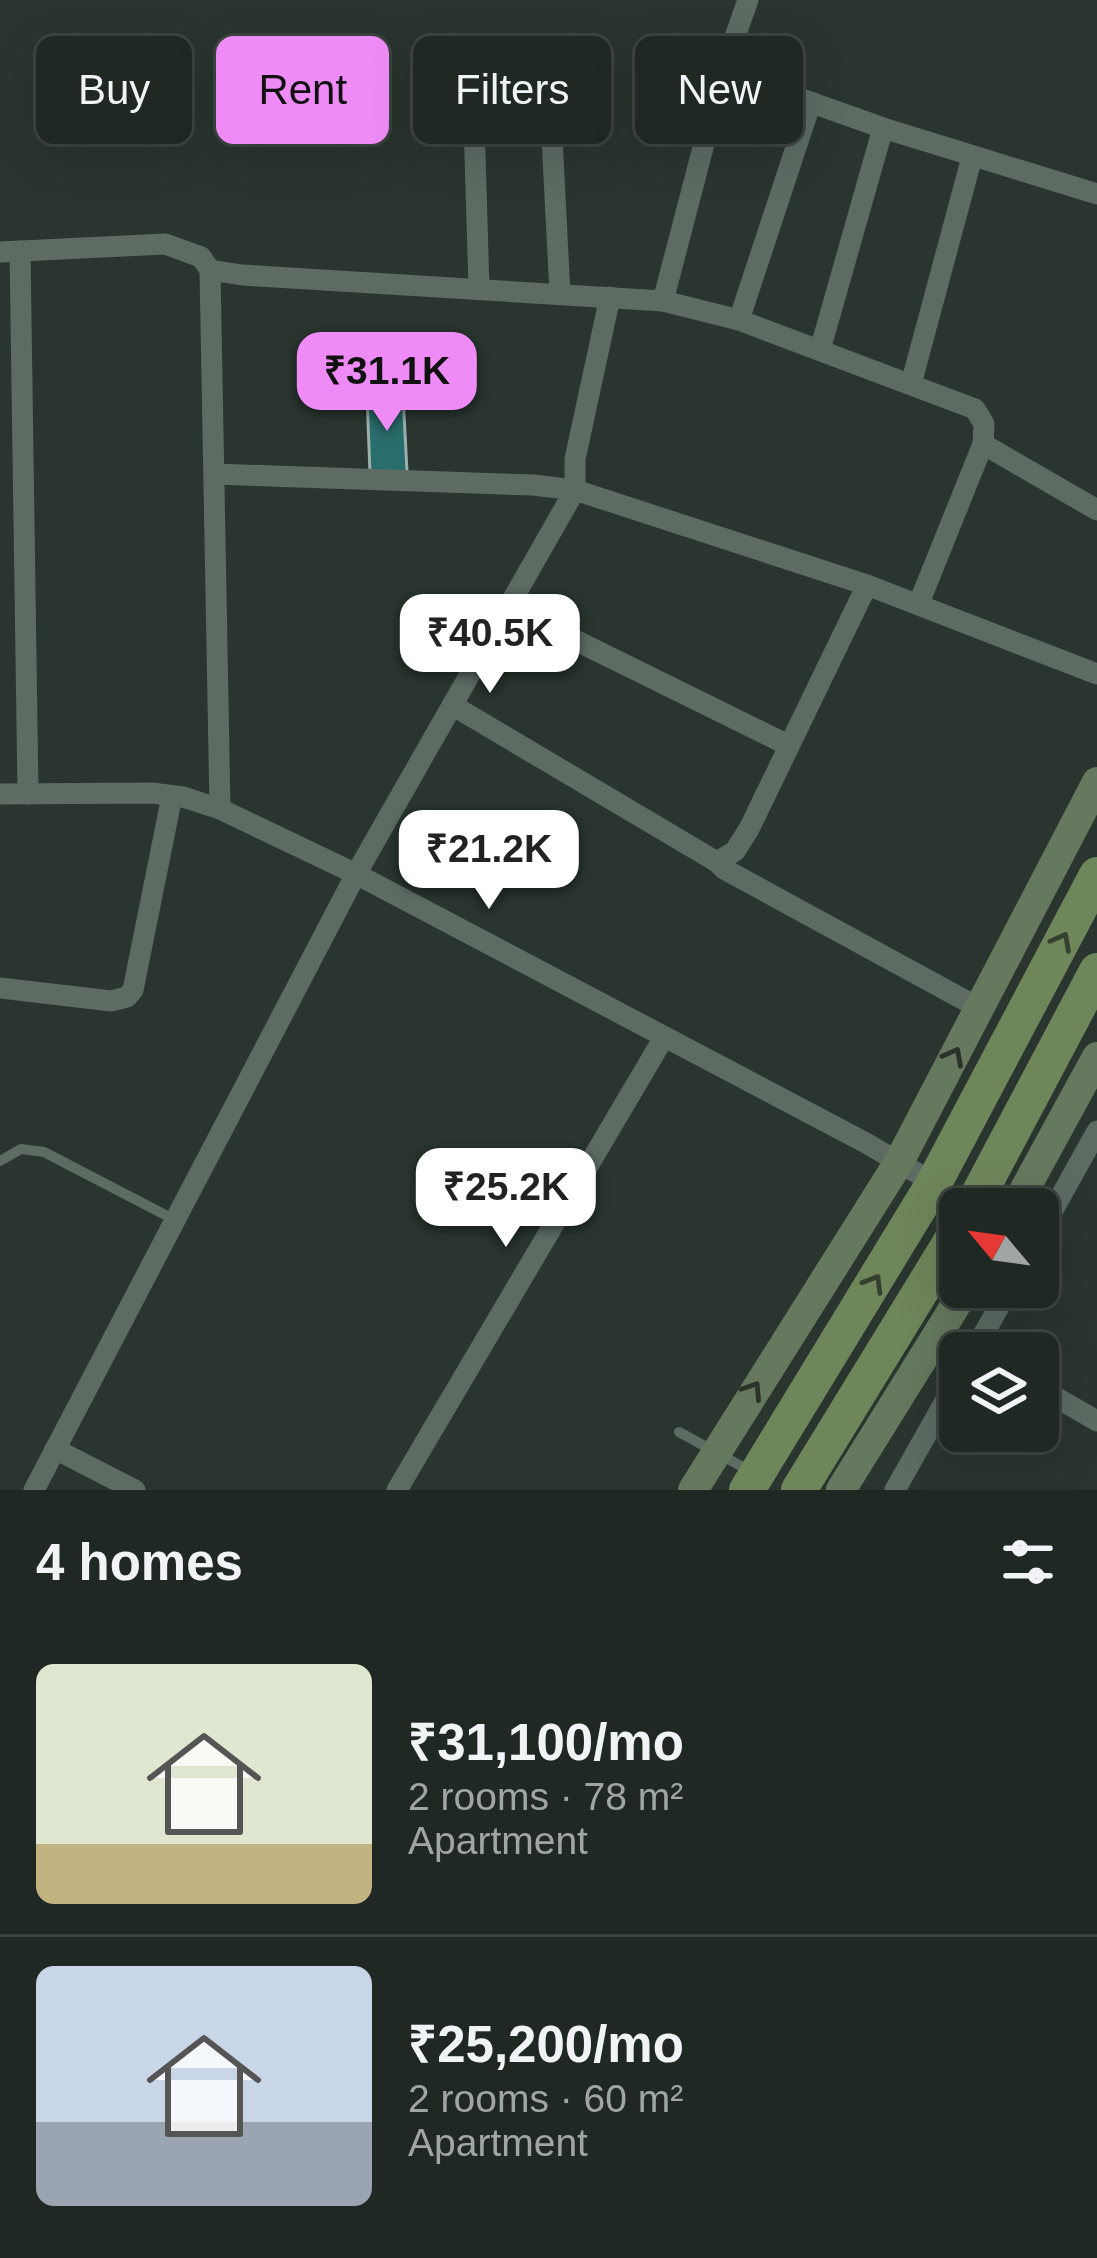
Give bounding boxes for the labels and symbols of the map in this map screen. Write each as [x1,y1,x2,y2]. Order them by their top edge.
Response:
pin: ₹31.1K [289,332,485,434]
pin: ₹40.5K [392,594,588,696]
pin: ₹21.2K [391,810,587,912]
one-way arrow [1048,933,1071,954]
one-way arrow [940,1047,963,1068]
pin: ₹25.2K [408,1148,604,1250]
north arrow [939,1188,1059,1308]
one-way arrow [860,1274,882,1296]
one-way arrow [739,1381,761,1403]

